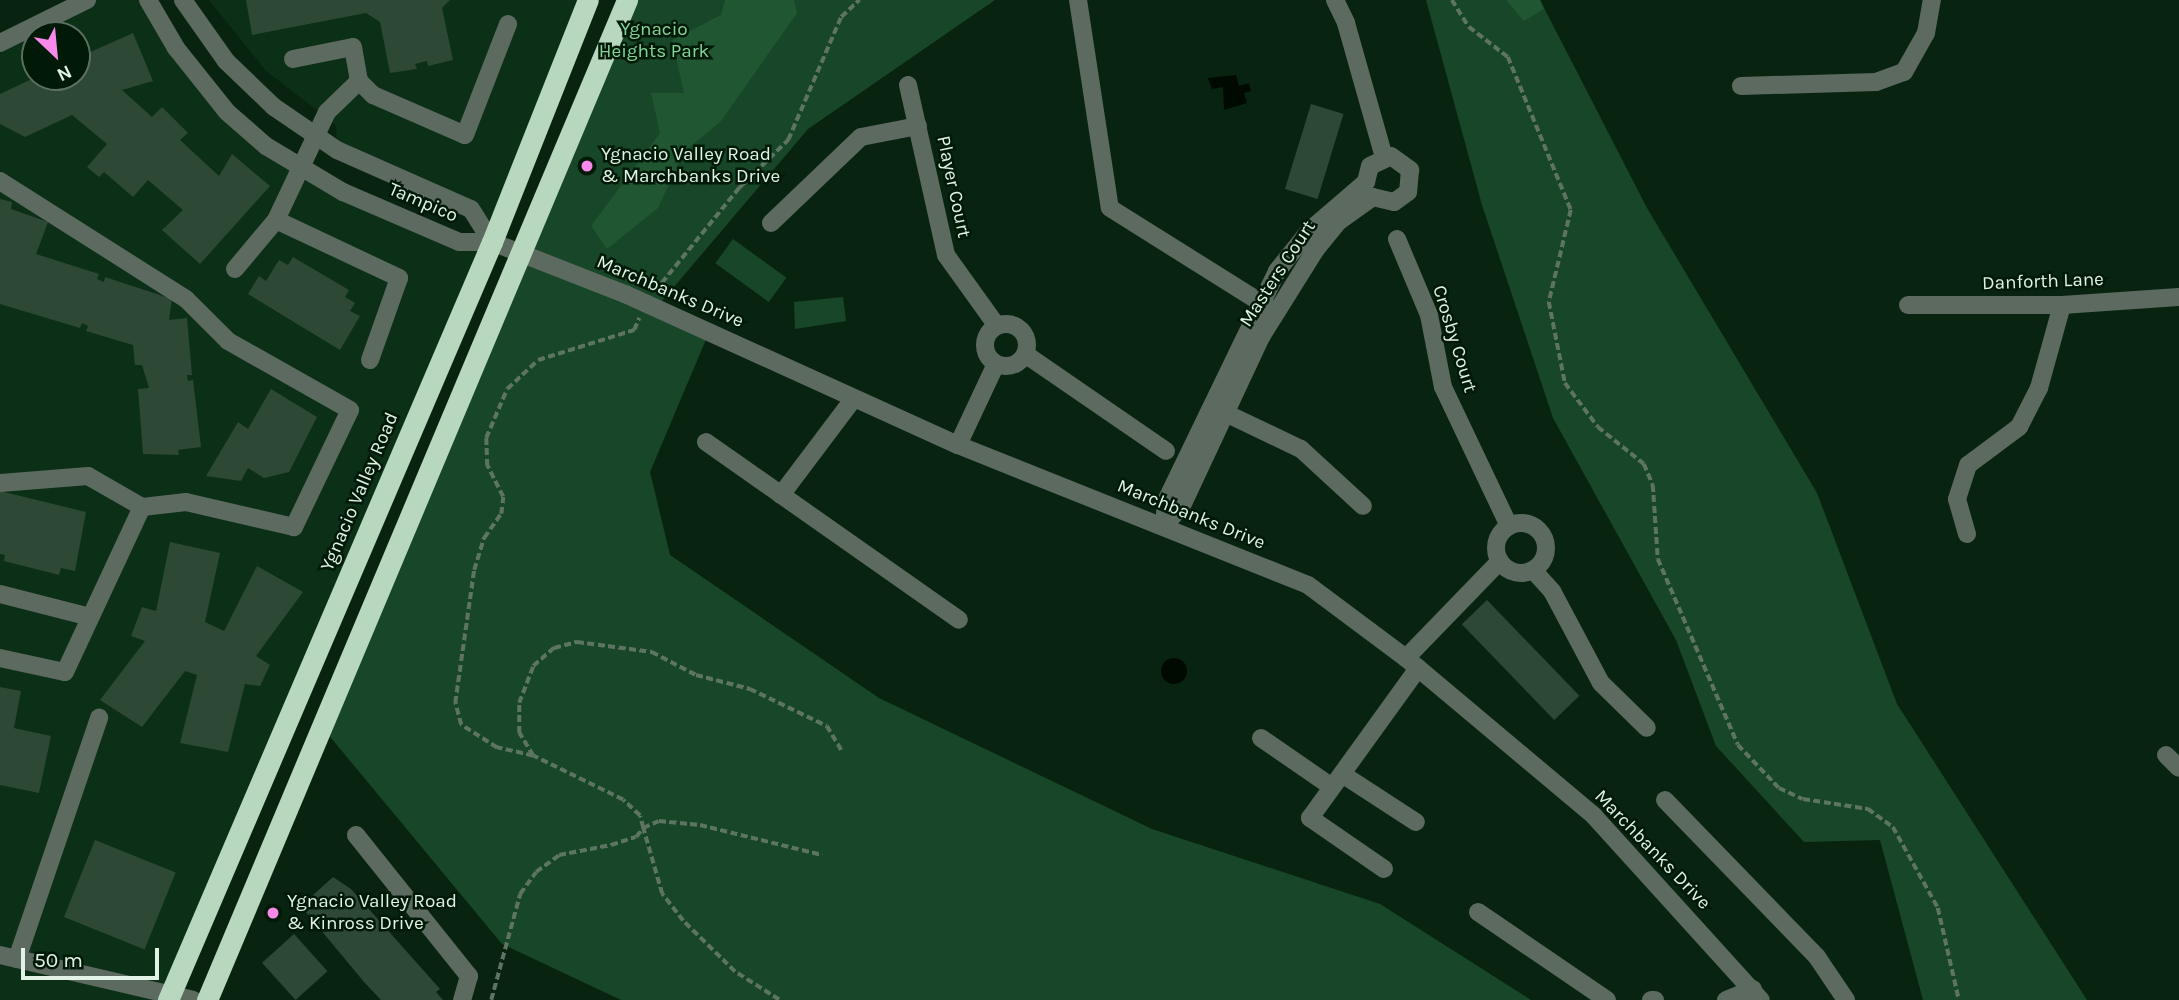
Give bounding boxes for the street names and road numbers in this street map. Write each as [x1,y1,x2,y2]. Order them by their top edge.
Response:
street label: Player Court [931,134,975,240]
street label: Tampico [385,178,461,228]
street label: Masters Court [1235,216,1321,332]
street label: Marchbanks Drive [593,251,747,333]
street label: Danforth Lane [1982,268,2104,296]
street label: Crosby Court [1427,283,1481,395]
street label: Ygnacio Valley Road [316,409,404,575]
street label: Marchbanks Drive [1114,475,1268,555]
street label: Marchbanks Drive [1589,785,1715,915]

